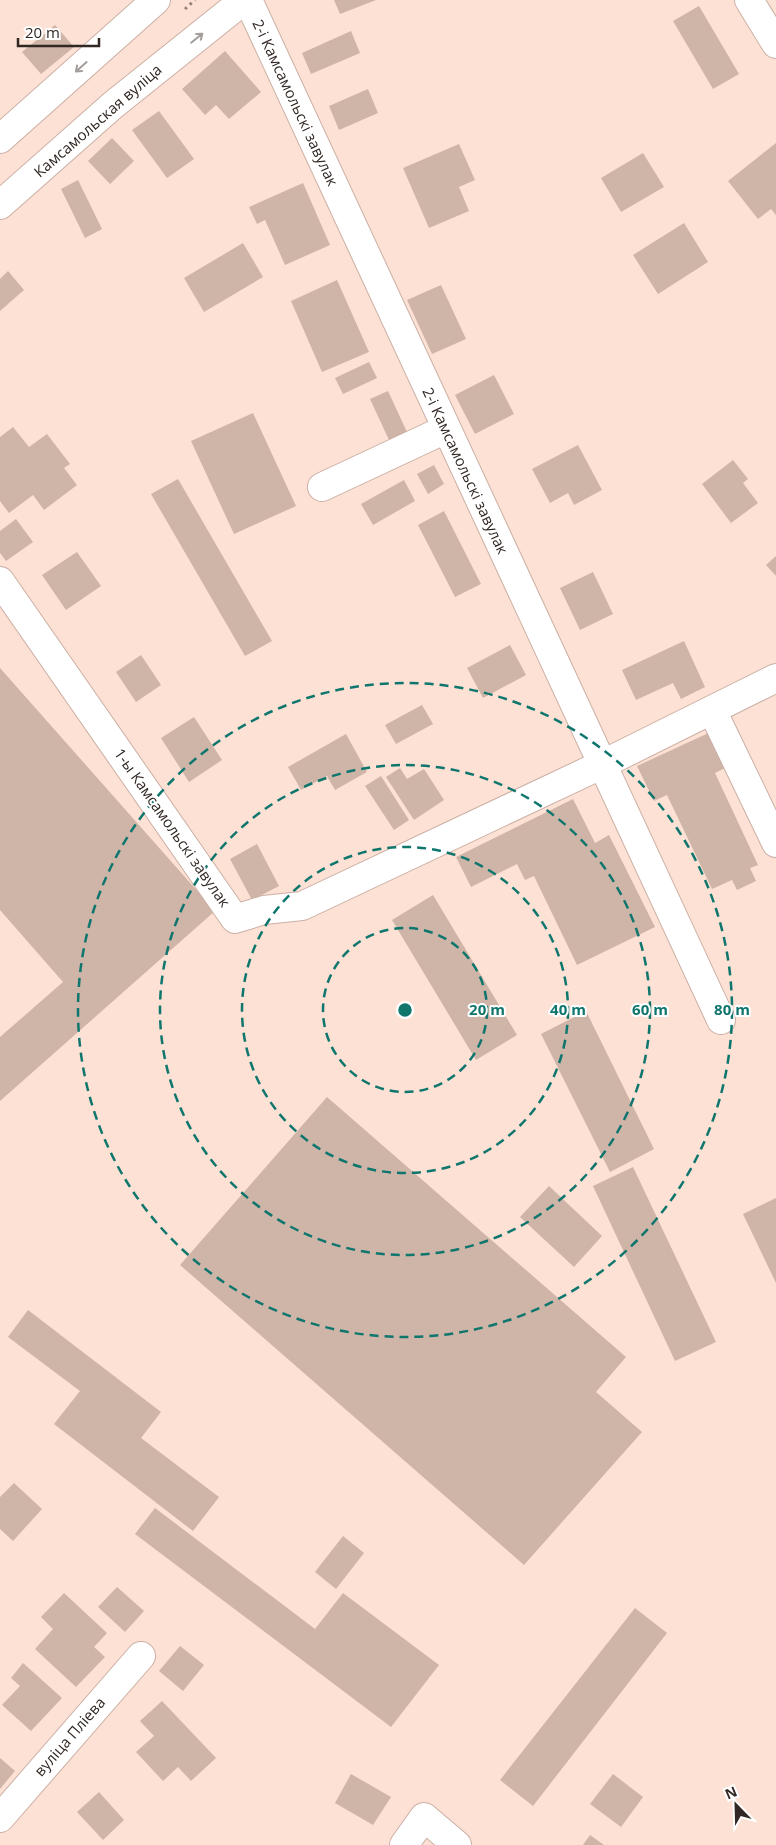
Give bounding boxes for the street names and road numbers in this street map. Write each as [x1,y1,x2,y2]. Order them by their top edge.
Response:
street label: 2-і Камсамольскі завулак [248,16,343,189]
street label: Камсамольская вуліца [29,59,165,181]
street label: 2-і Камсамольскі завулак [418,384,513,557]
street label: 1-ы Камсамольскі завулак [110,744,235,911]
street label: вуліца Пліева [29,1693,109,1780]

